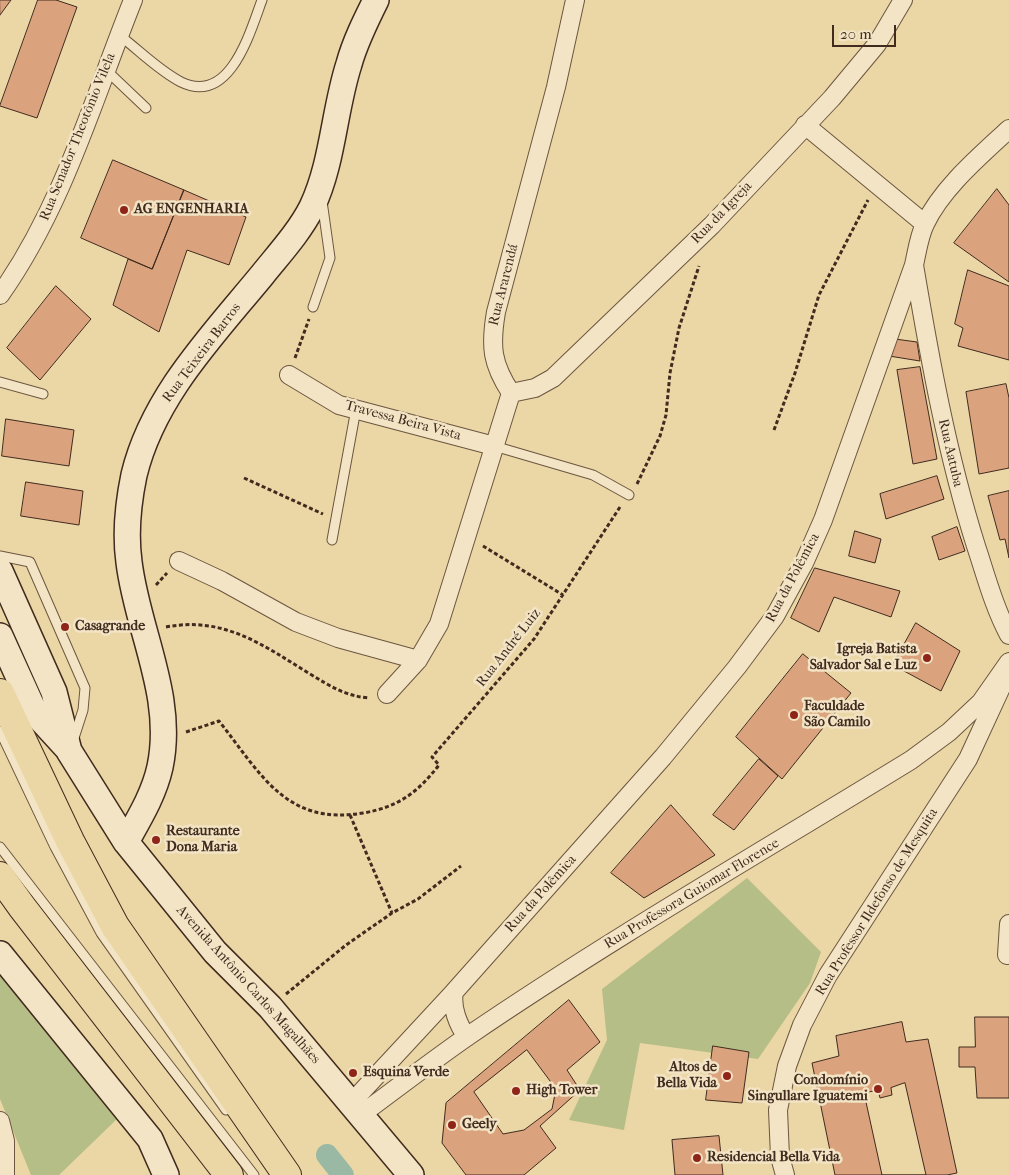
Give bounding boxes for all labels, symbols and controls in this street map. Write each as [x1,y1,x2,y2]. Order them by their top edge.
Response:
scale bar [834,15,898,47]
text: 20 m [840,25,872,43]
street label: Rua Senador Theotônio Vilela [37,51,119,223]
street label: Rua da Igreja [688,178,756,248]
place label: AG ENGENHARIA [134,202,249,218]
marker: AG ENGENHARIA [118,204,130,216]
street label: Rua Ararendá [486,242,522,328]
street label: Rua Teixeira Barros [159,300,245,406]
street label: Travessa Beira Vista [343,397,463,445]
street label: Rua Aatuba [934,417,966,489]
street label: Rua da Polêmica [762,531,824,625]
street label: Rua André Luiz [473,606,545,690]
place label: Casagrande [75,619,145,635]
marker: Casagrande [59,621,71,633]
place label: Igreja Batista Salvador Sal e Luz [810,642,917,674]
marker: Igreja Batista Salvador Sal e Luz [921,652,933,664]
place label: Faculdade São Camilo [804,699,870,732]
marker: Faculdade São Camilo [788,709,800,721]
street label: Rua Professor Ildefonso de Mesquita [812,805,942,999]
place label: Restaurante Dona Maria [166,824,240,856]
marker: Restaurante Dona Maria [150,834,162,846]
street label: Rua Professora Guiomar Florence [602,835,782,953]
street label: Rua da Polêmica [502,852,580,936]
street label: Avenida Antônio Carlos Magalhães [172,902,324,1068]
place label: Altos de Bella Vida [657,1060,717,1092]
place label: Esquina Verde [363,1065,449,1081]
marker: Esquina Verde [347,1067,359,1079]
marker: Altos de Bella Vida [721,1070,733,1082]
place label: Condomínio Singullare Iguatemi [748,1073,868,1106]
place label: High Tower [526,1083,597,1099]
marker: Condomínio Singullare Iguatemi [872,1083,884,1095]
marker: High Tower [510,1085,522,1097]
place label: Geely [462,1117,497,1133]
marker: Geely [446,1119,458,1131]
place label: Residencial Bella Vida [707,1150,840,1166]
marker: Residencial Bella Vida [691,1152,703,1164]

